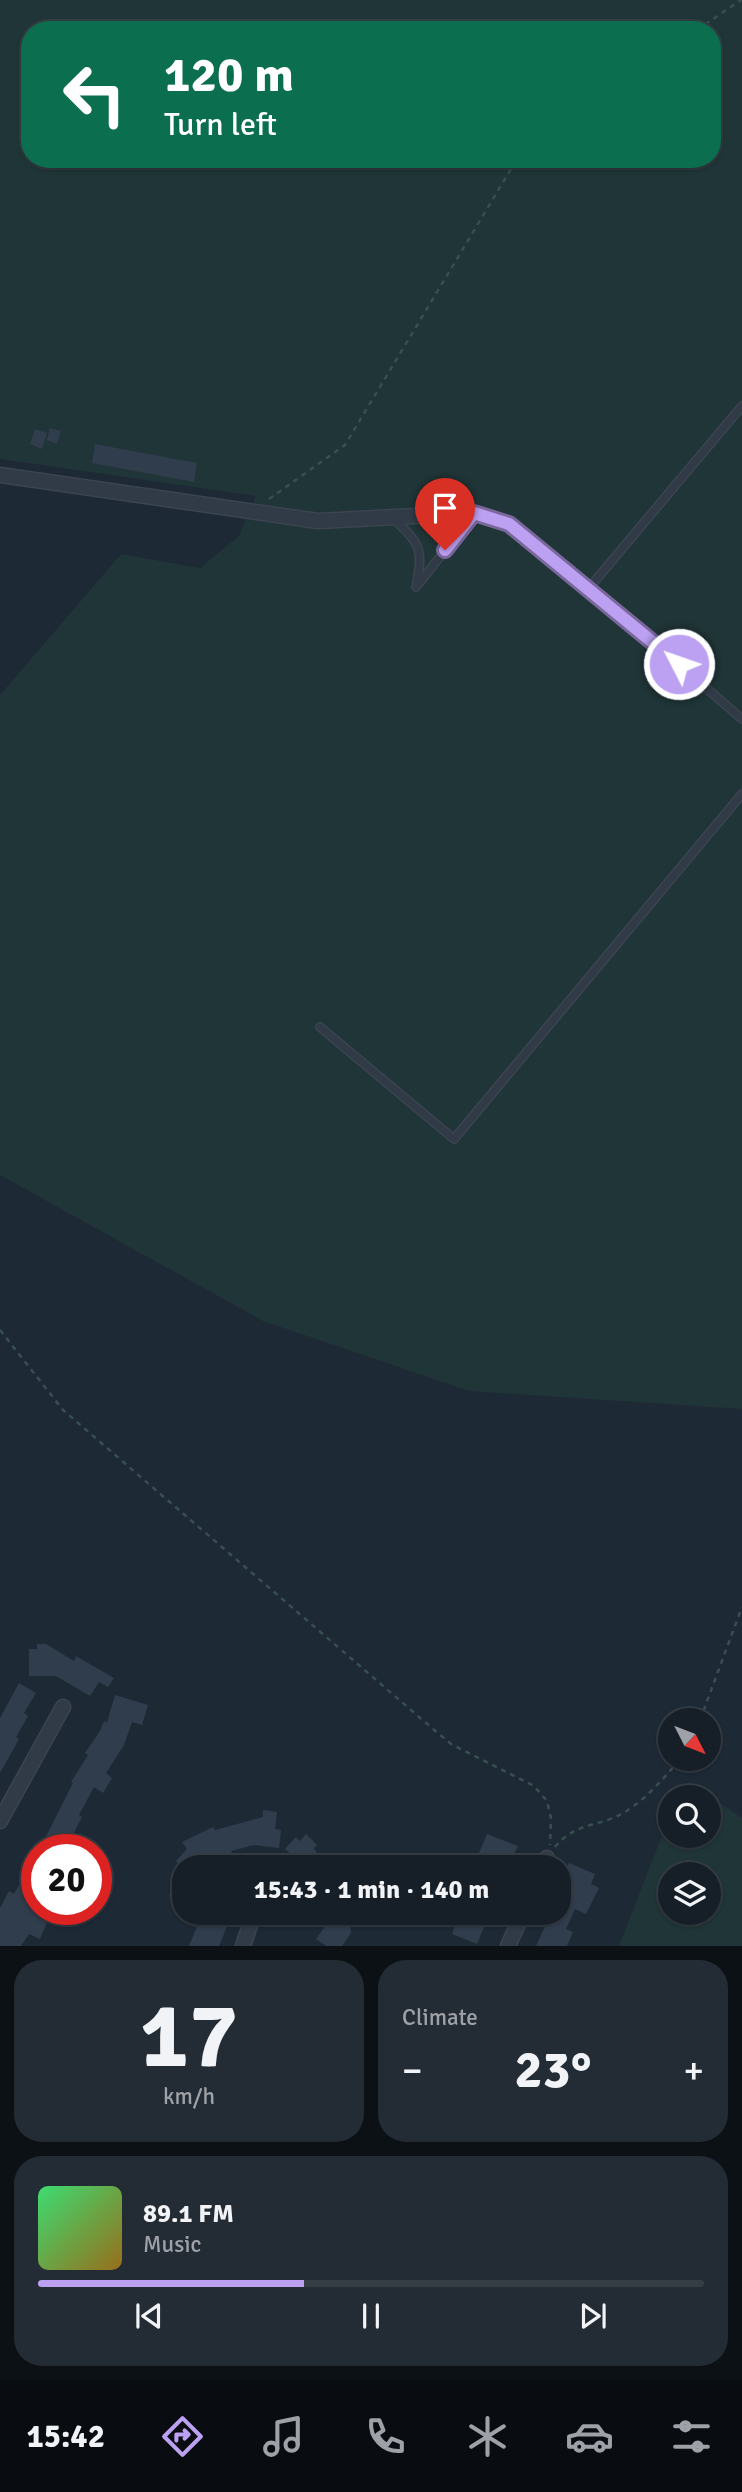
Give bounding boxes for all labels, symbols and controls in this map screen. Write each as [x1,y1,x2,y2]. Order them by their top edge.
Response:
text: 120 m [164,45,294,105]
icon: left [49,49,140,140]
text: Turn left [164,105,277,144]
pin [415,478,475,550]
icon: arrive [426,489,464,527]
position arrow [642,627,716,701]
north arrow [658,1708,721,1771]
map controls [658,1708,721,1925]
button: search [658,1785,721,1848]
speed limit sign: 20 [21,1834,112,1925]
button: layers [658,1862,721,1925]
text: 15:43 · 1 min · 140 m [254,1874,489,1906]
text: 17 [140,1980,238,2093]
text: Climate [402,2003,478,2032]
text: 23° [515,2038,591,2102]
text: − [402,2047,423,2094]
text: + [683,2047,704,2094]
text: km/h [163,2082,215,2111]
text: 89.1 FM [143,2198,234,2230]
text: Music [143,2230,201,2259]
icon: previous [130,2297,168,2335]
icon: pause [352,2297,390,2335]
icon: next [574,2297,612,2335]
icon: directions [158,2412,207,2461]
icon: music [259,2412,308,2461]
icon: phone [361,2412,410,2461]
icon: climate [463,2412,512,2461]
icon: car [565,2412,614,2461]
icon: filters [667,2412,716,2461]
text: 15:42 [26,2417,105,2456]

